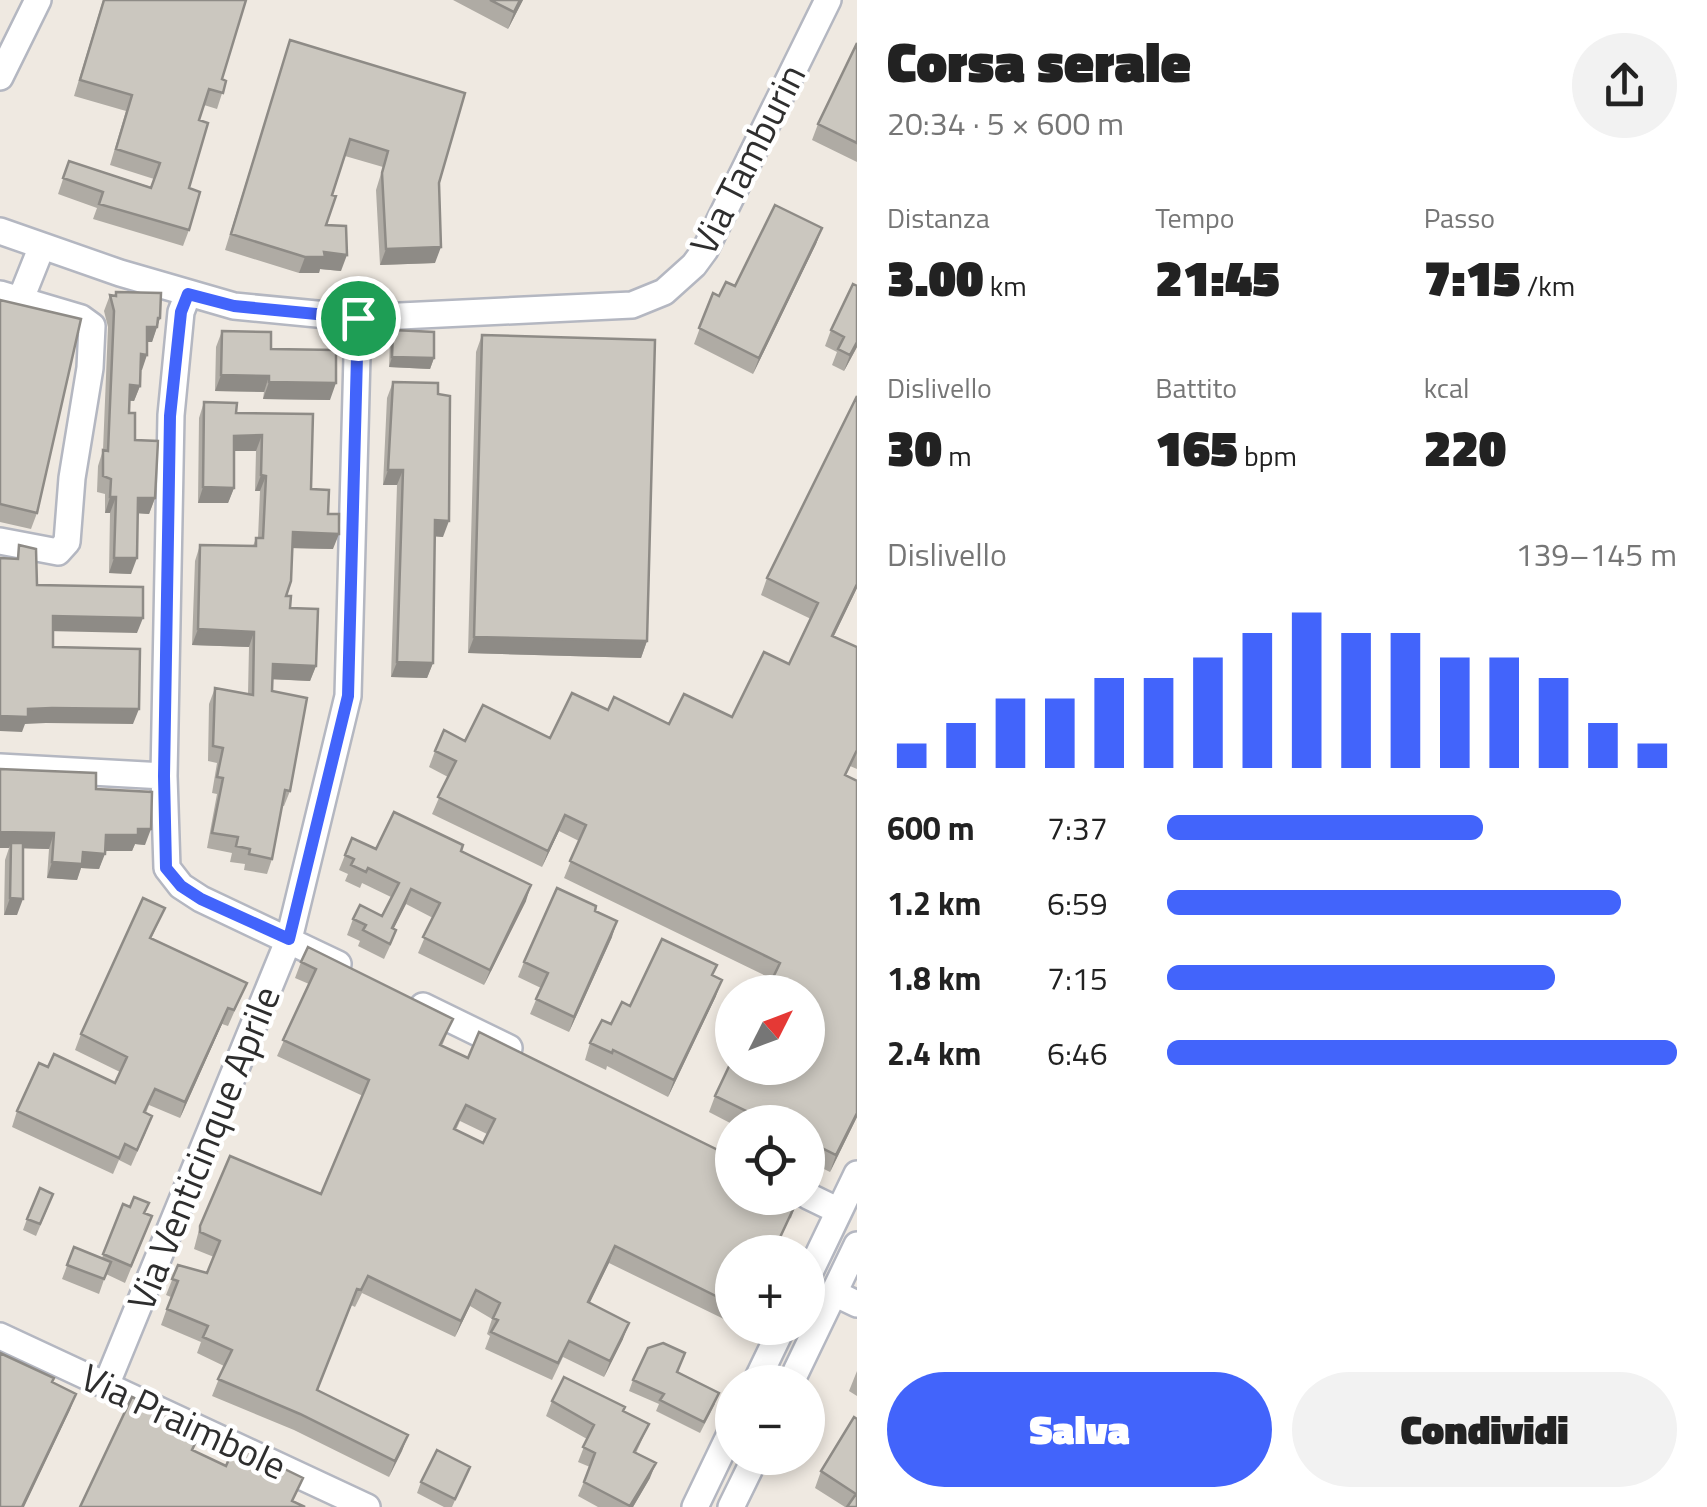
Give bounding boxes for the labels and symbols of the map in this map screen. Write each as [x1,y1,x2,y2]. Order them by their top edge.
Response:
street label: Via Tamburin [674,53,820,265]
pin [316,276,401,361]
north arrow [715,975,825,1085]
street label: Via Venticinque Aprile [111,977,295,1319]
street label: Via Praimbole [72,1348,296,1494]

